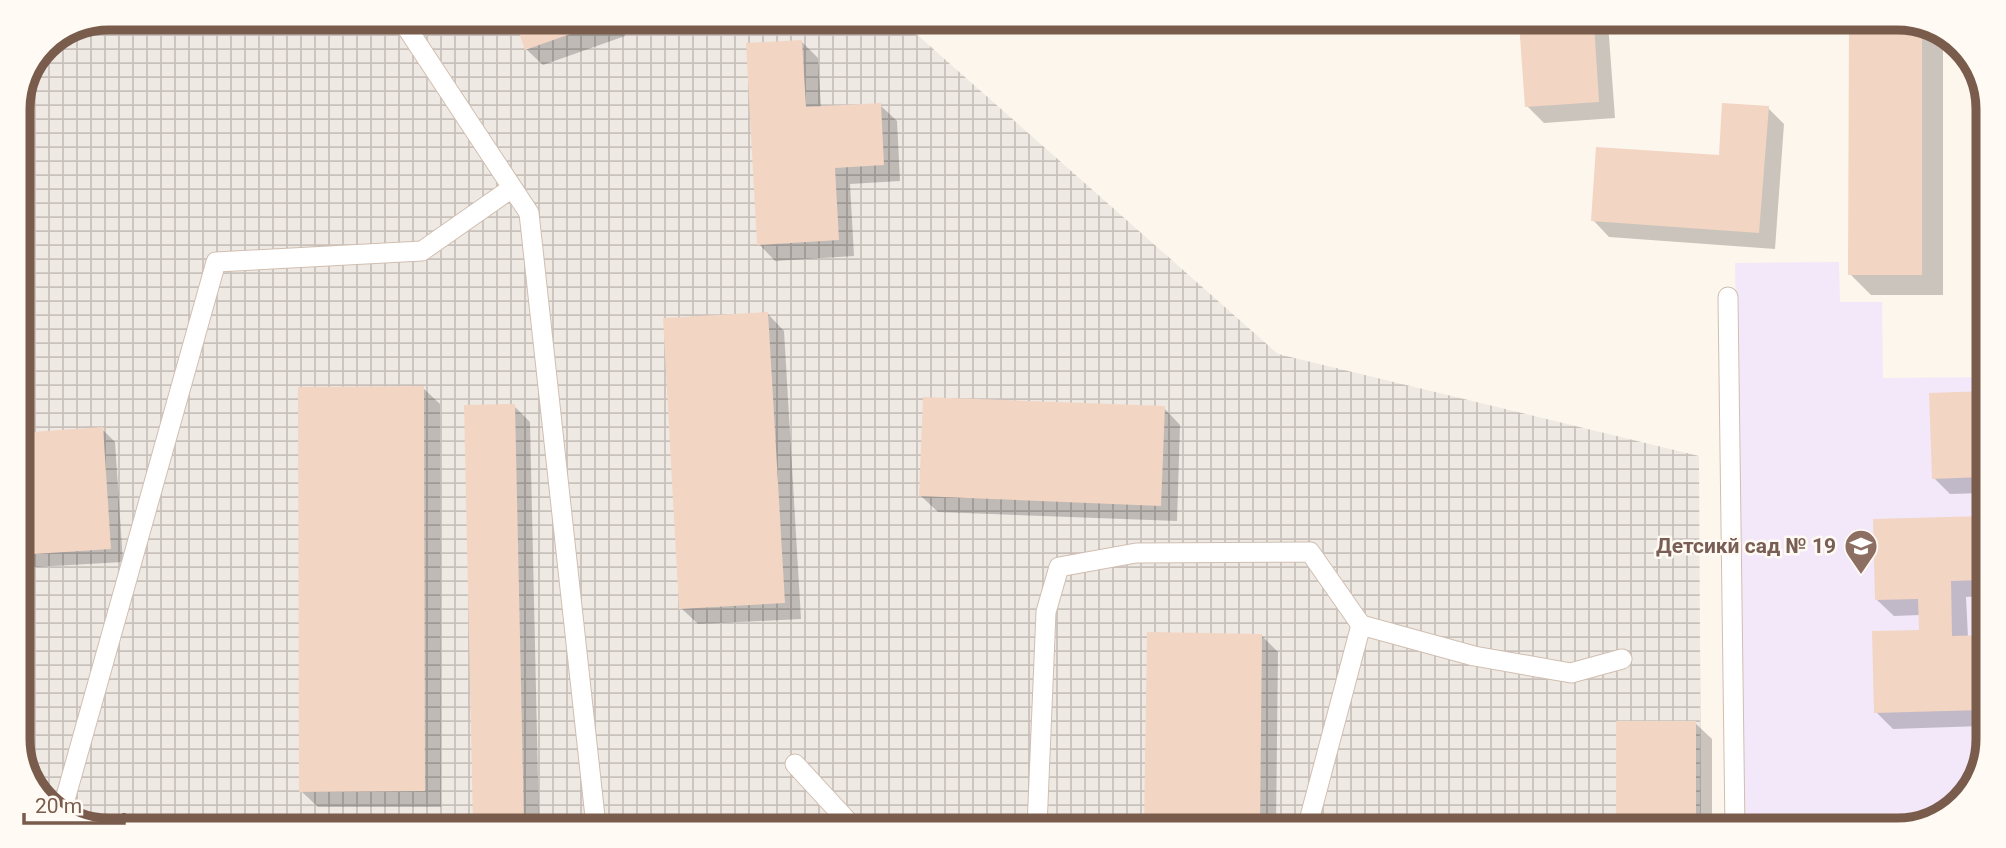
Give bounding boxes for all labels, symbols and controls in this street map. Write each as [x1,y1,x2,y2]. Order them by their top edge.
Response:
school or university icon: Детсикй сад № 19 [1842,527,1880,576]
place label: Детсикй сад № 19 [1656,534,1836,558]
scale bar [24,782,124,826]
text: 20 m [35,794,82,818]

